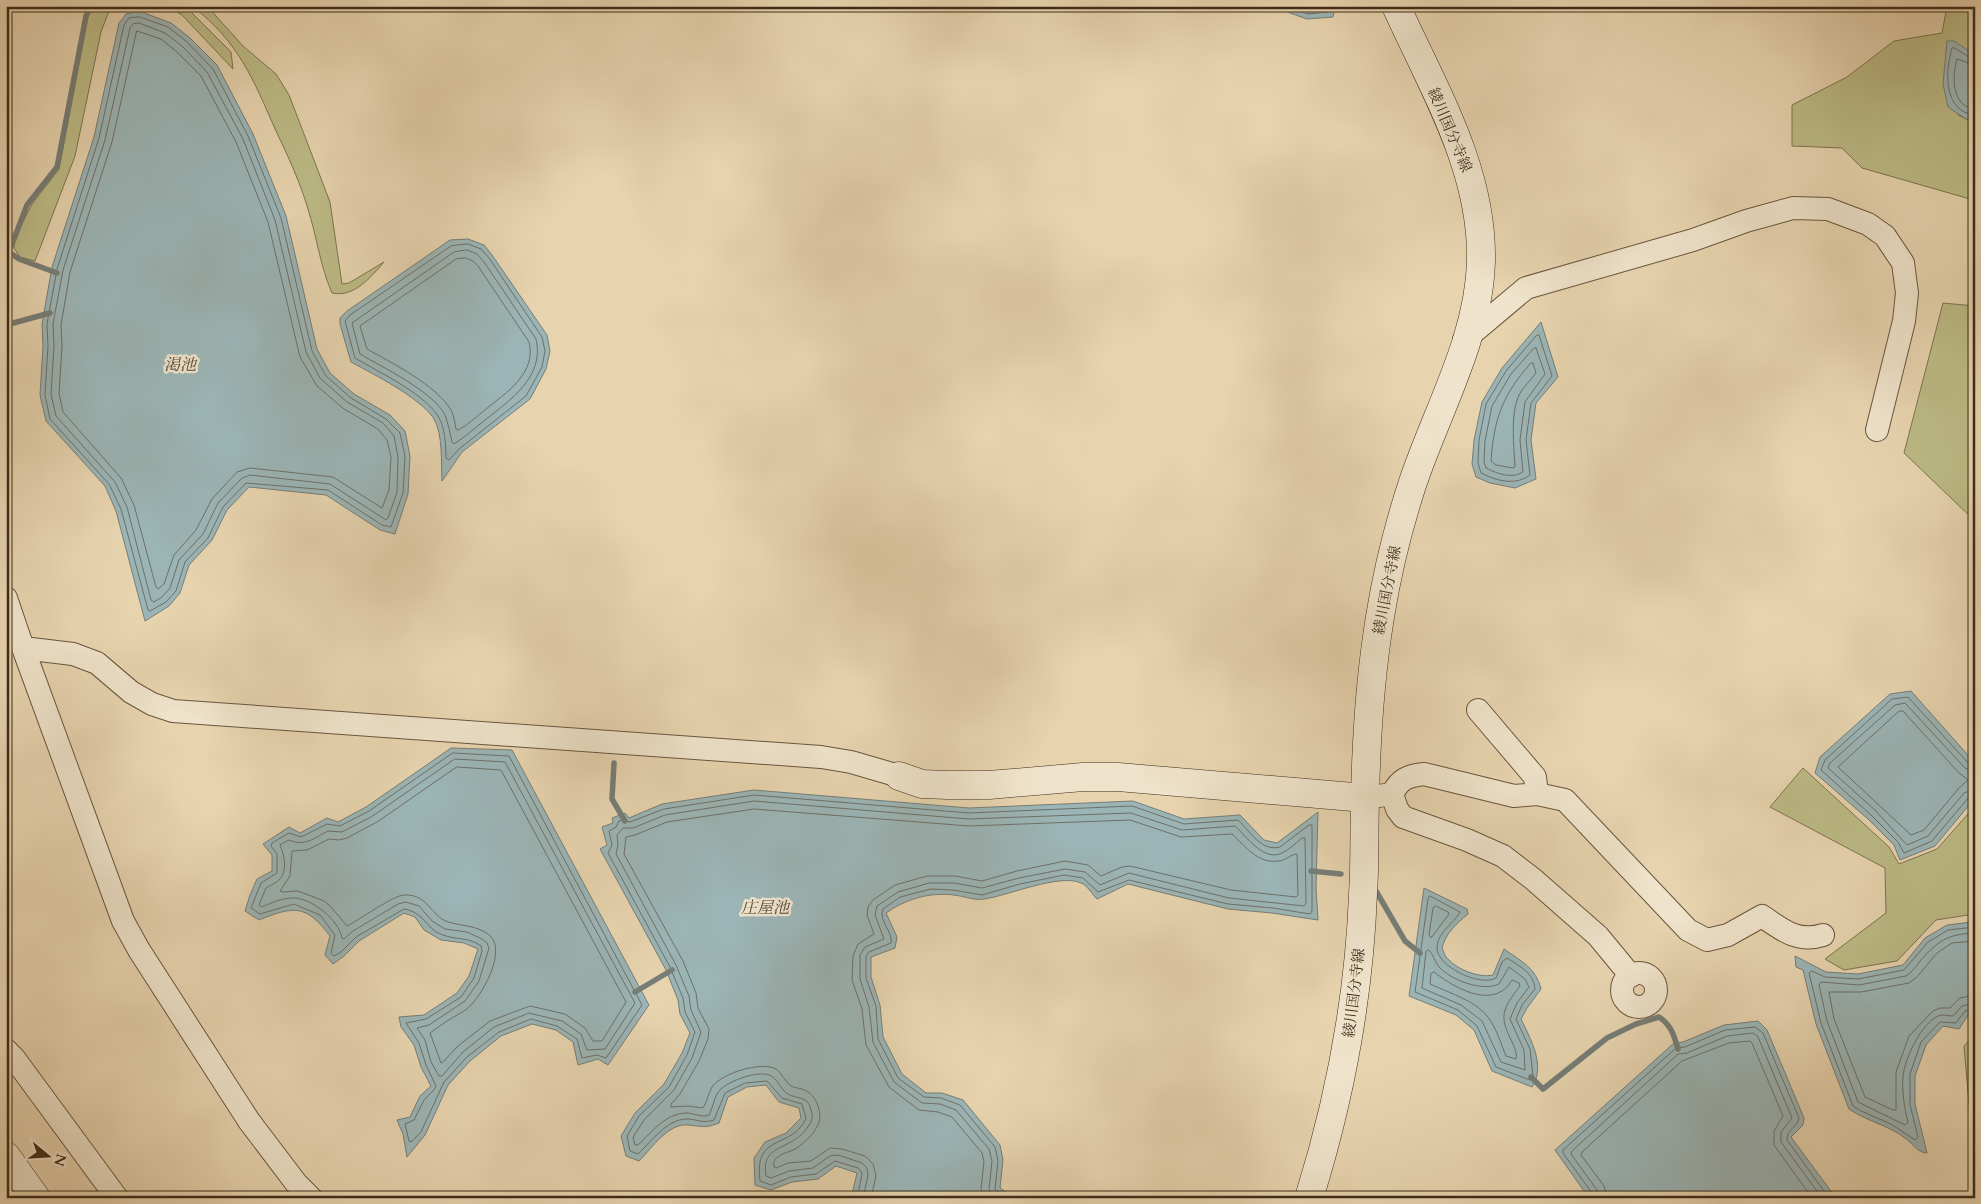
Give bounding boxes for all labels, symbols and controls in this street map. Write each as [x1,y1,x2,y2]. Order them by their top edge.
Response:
street label: 綾川国分寺線 [1423,85,1477,175]
water label: 渇池 [164,354,198,376]
street label: 綾川国分寺線 [1369,544,1405,636]
water label: 庄屋池 [741,897,791,919]
street label: 綾川国分寺線 [1339,947,1369,1039]
north arrow [22,1132,72,1182]
text: N [49,1151,71,1169]

